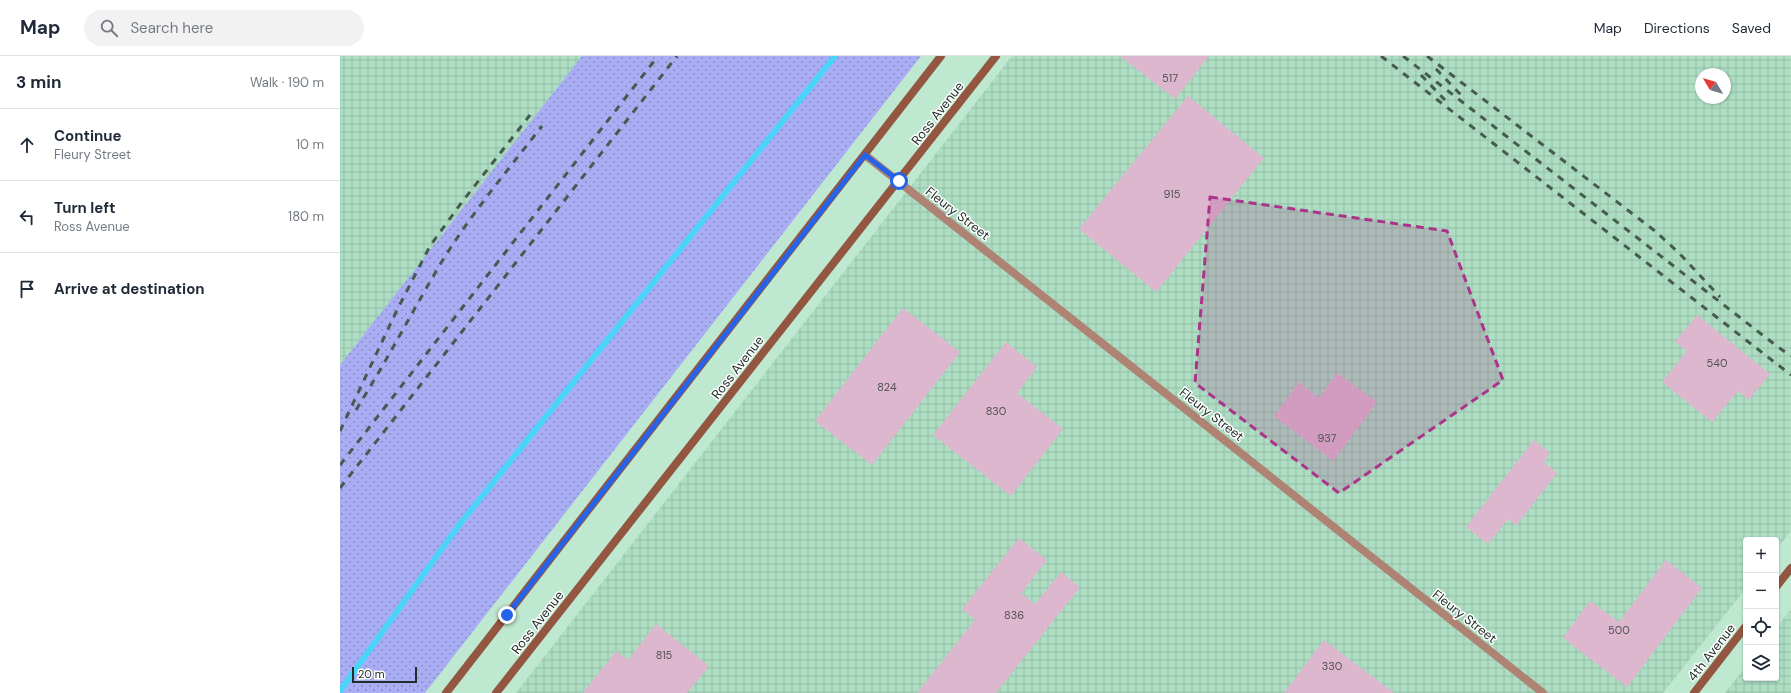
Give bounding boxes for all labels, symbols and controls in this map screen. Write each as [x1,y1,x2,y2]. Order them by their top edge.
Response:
search box [84,10,364,46]
text: Map [20,15,60,40]
icon: search [98,17,120,39]
text: Search here [130,18,213,38]
text: Map [1594,19,1622,37]
text: Directions [1644,19,1710,37]
text: Saved [1732,19,1771,37]
north arrow [1695,68,1731,104]
text: 3 min [16,71,61,93]
house number: 517 [1162,71,1178,85]
text: Walk · 190 m [250,74,324,91]
street label: Ross Avenue [907,78,967,148]
text: Continue [54,126,122,146]
icon: ahead [16,134,38,156]
text: 10 m [296,136,324,153]
text: Fleury Street [54,146,131,163]
route start [890,172,908,190]
street label: Fleury Street [922,183,993,244]
house number: 915 [1164,187,1181,201]
text: Turn left [54,198,115,218]
icon: left [16,206,38,228]
text: 180 m [288,208,324,225]
text: Ross Avenue [54,218,130,235]
icon: arrive [16,278,38,300]
text: Arrive at destination [54,279,205,299]
street label: Ross Avenue [707,332,767,402]
house number: 540 [1707,356,1727,370]
house number: 824 [877,380,897,394]
street label: Fleury Street [1176,384,1247,445]
house number: 830 [986,404,1006,418]
house number: 937 [1318,431,1337,445]
map controls [1743,537,1779,681]
button: + [1743,537,1779,573]
button: − [1743,573,1779,609]
street label: Fleury Street [1429,586,1500,647]
street label: Ross Avenue [507,587,567,657]
route end [498,606,516,624]
house number: 836 [1004,608,1024,622]
button: locate [1743,609,1779,645]
street label: 4th Avenue [1684,620,1739,684]
house number: 500 [1608,623,1630,637]
button: layers [1743,645,1779,681]
house number: 815 [656,648,673,662]
house number: 330 [1322,659,1342,673]
scale bar [352,665,417,684]
text: 20 m [358,667,384,681]

